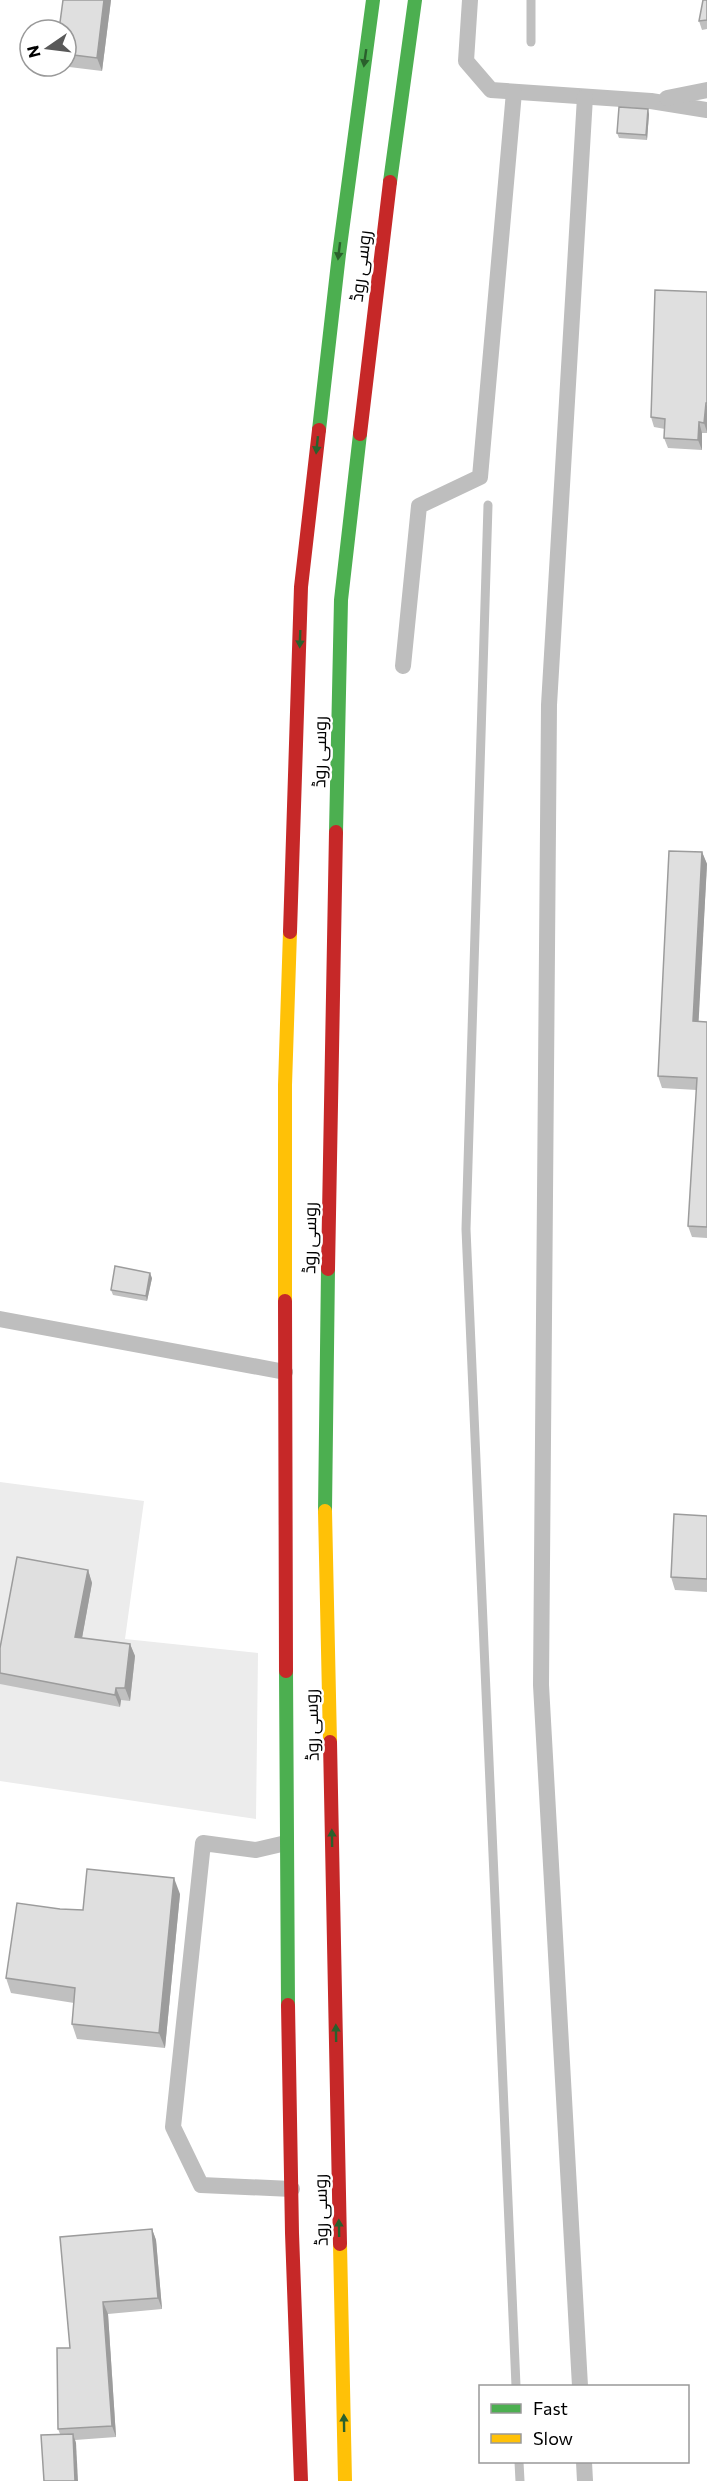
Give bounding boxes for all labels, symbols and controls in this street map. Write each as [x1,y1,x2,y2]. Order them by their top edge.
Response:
north arrow [18,18,78,78]
text: N [22,44,44,60]
one-way arrow [361,49,370,68]
street label: روسی روڈ [345,229,376,303]
one-way arrow [335,242,344,261]
one-way arrow [313,436,322,455]
one-way arrow [295,630,304,649]
street label: روسی روڈ [307,716,332,788]
street label: روسی روڈ [297,1202,322,1274]
street label: روسی روڈ [299,1689,324,1761]
one-way arrow [327,1828,337,1847]
one-way arrow [331,2023,340,2042]
street label: روسی روڈ [308,2174,333,2246]
one-way arrow [334,2218,344,2237]
legend [479,2385,689,2463]
text: Fast [533,2397,568,2419]
one-way arrow [339,2413,349,2432]
text: Slow [533,2427,573,2449]

